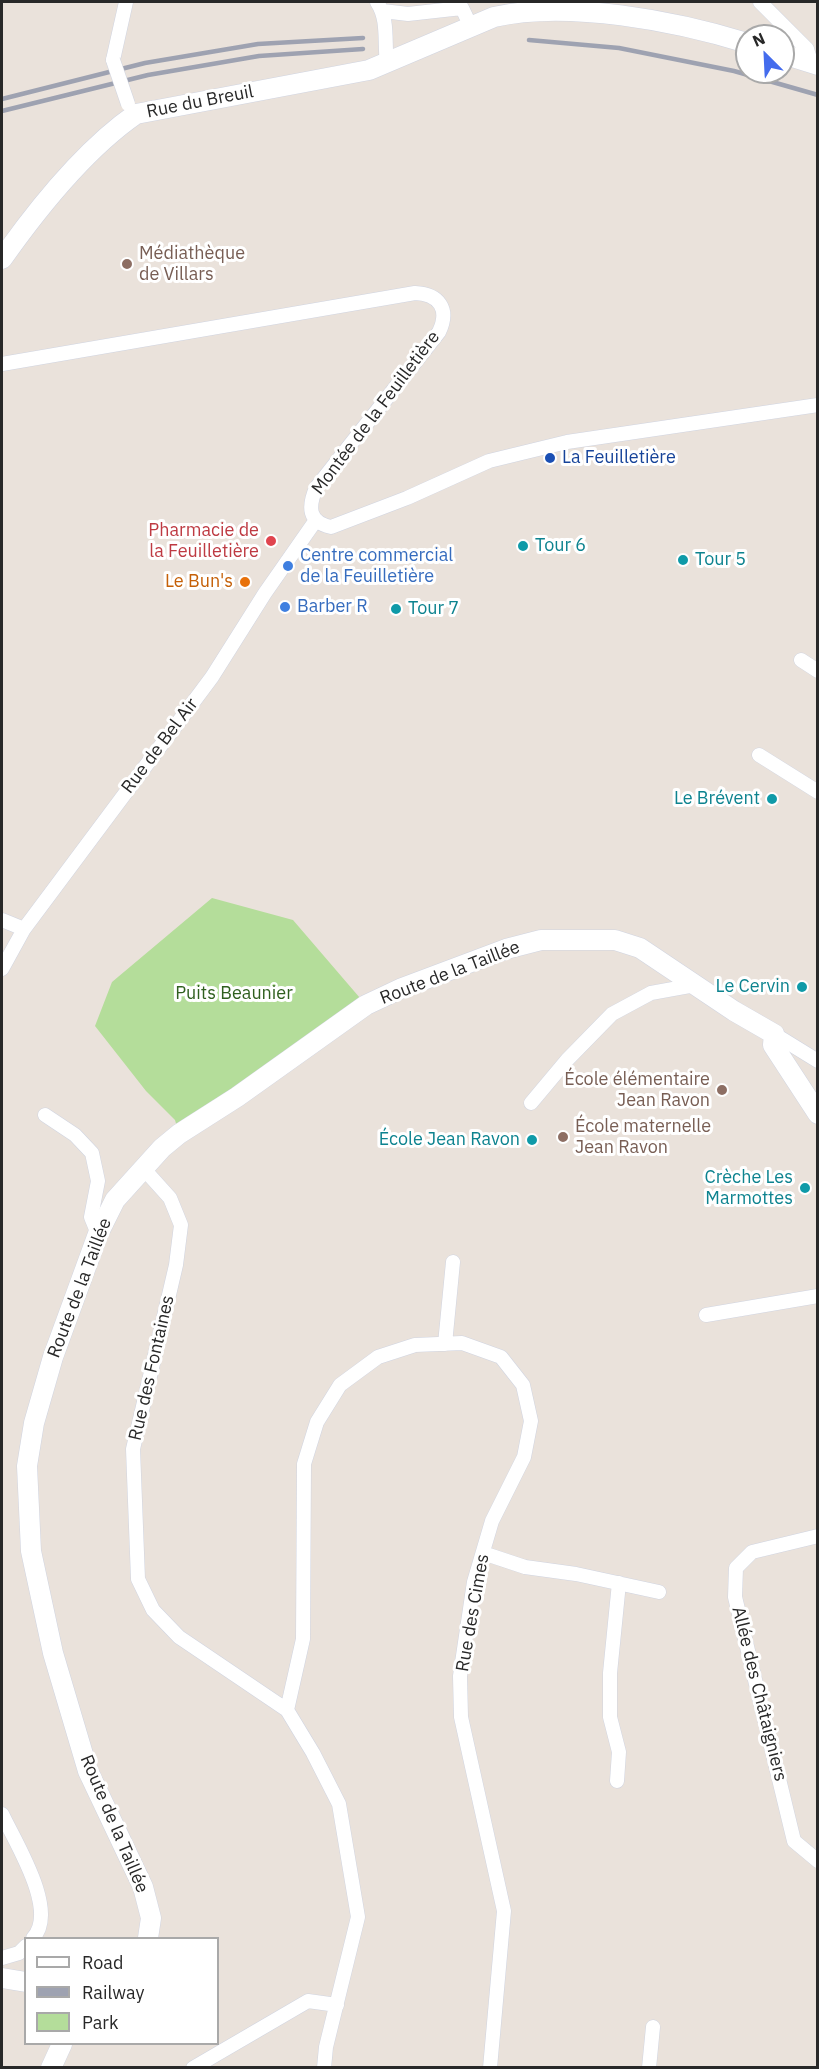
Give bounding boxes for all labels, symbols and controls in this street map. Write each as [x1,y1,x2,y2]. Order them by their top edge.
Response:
north arrow [735,24,795,84]
text: N [749,28,768,51]
street label: Rue du Breuil [145,81,255,123]
place label: Médiathèque de Villars [139,243,245,286]
marker: Médiathèque de Villars [120,257,134,271]
street label: Montée de la Feuilletière [307,327,445,499]
place label: La Feuilletière [562,447,676,469]
marker: La Feuilletière [543,451,557,465]
place label: Pharmacie de la Feuilletière [148,520,259,562]
marker: Pharmacie de la Feuilletière [264,534,278,548]
place label: Tour 6 [535,535,586,557]
marker: Tour 6 [516,539,530,553]
place label: Centre commercial de la Feuilletière [300,545,453,588]
place label: Tour 5 [695,549,746,571]
marker: Tour 5 [676,553,690,567]
marker: Centre commercial de la Feuilletière [281,559,295,573]
place label: Le Bun's [165,571,233,593]
marker: Le Bun's [238,575,252,589]
place label: Barber R [297,596,368,618]
place label: Tour 7 [408,598,459,620]
marker: Barber R [278,600,292,614]
marker: Tour 7 [389,602,403,616]
street label: Rue de Bel Air [117,694,203,798]
place label: Le Brévent [674,788,760,810]
marker: Le Brévent [765,792,779,806]
street label: Route de la Taillée [377,936,523,1010]
place label: Le Cervin [716,976,790,998]
marker: Le Cervin [795,980,809,994]
park label: Puits Beaunier [175,983,293,1005]
place label: École élémentaire Jean Ravon [564,1069,710,1112]
marker: École élémentaire Jean Ravon [715,1083,729,1097]
place label: École maternelle Jean Ravon [575,1116,711,1158]
place label: École Jean Ravon [379,1129,520,1151]
marker: École maternelle Jean Ravon [556,1130,570,1144]
marker: École Jean Ravon [525,1133,539,1147]
place label: Crèche Les Marmottes [705,1167,793,1210]
marker: Crèche Les Marmottes [798,1181,812,1195]
street label: Route de la Taillée [43,1215,117,1361]
street label: Rue des Fontaines [125,1293,179,1443]
street label: Rue des Cimes [452,1552,494,1674]
street label: Allée des Châtaigniers [727,1604,791,1784]
street label: Route de la Taillée [75,1752,153,1896]
legend [24,1937,219,2045]
text: Road [82,1951,123,1974]
text: Railway [82,1981,144,2004]
text: Park [82,2011,118,2034]

